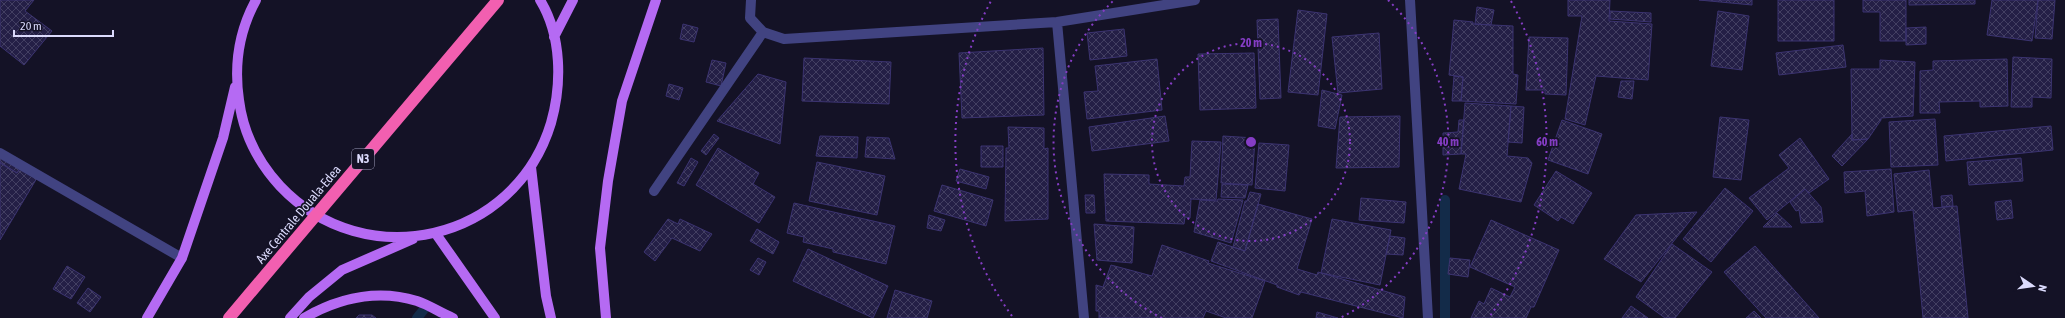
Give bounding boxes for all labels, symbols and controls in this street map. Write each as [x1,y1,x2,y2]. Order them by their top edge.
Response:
scale bar [14,12,113,38]
text: 20 m [20,19,42,33]
text: 20 m [1240,36,1262,50]
centre of rings [1244,135,1258,149]
text: 40 m [1436,135,1459,149]
text: 60 m [1536,135,1558,149]
road number: N3 [352,149,374,169]
street label: Axe Centrale Douala-Edea [253,162,344,267]
north arrow [2013,266,2053,306]
text: N [2036,284,2049,293]

